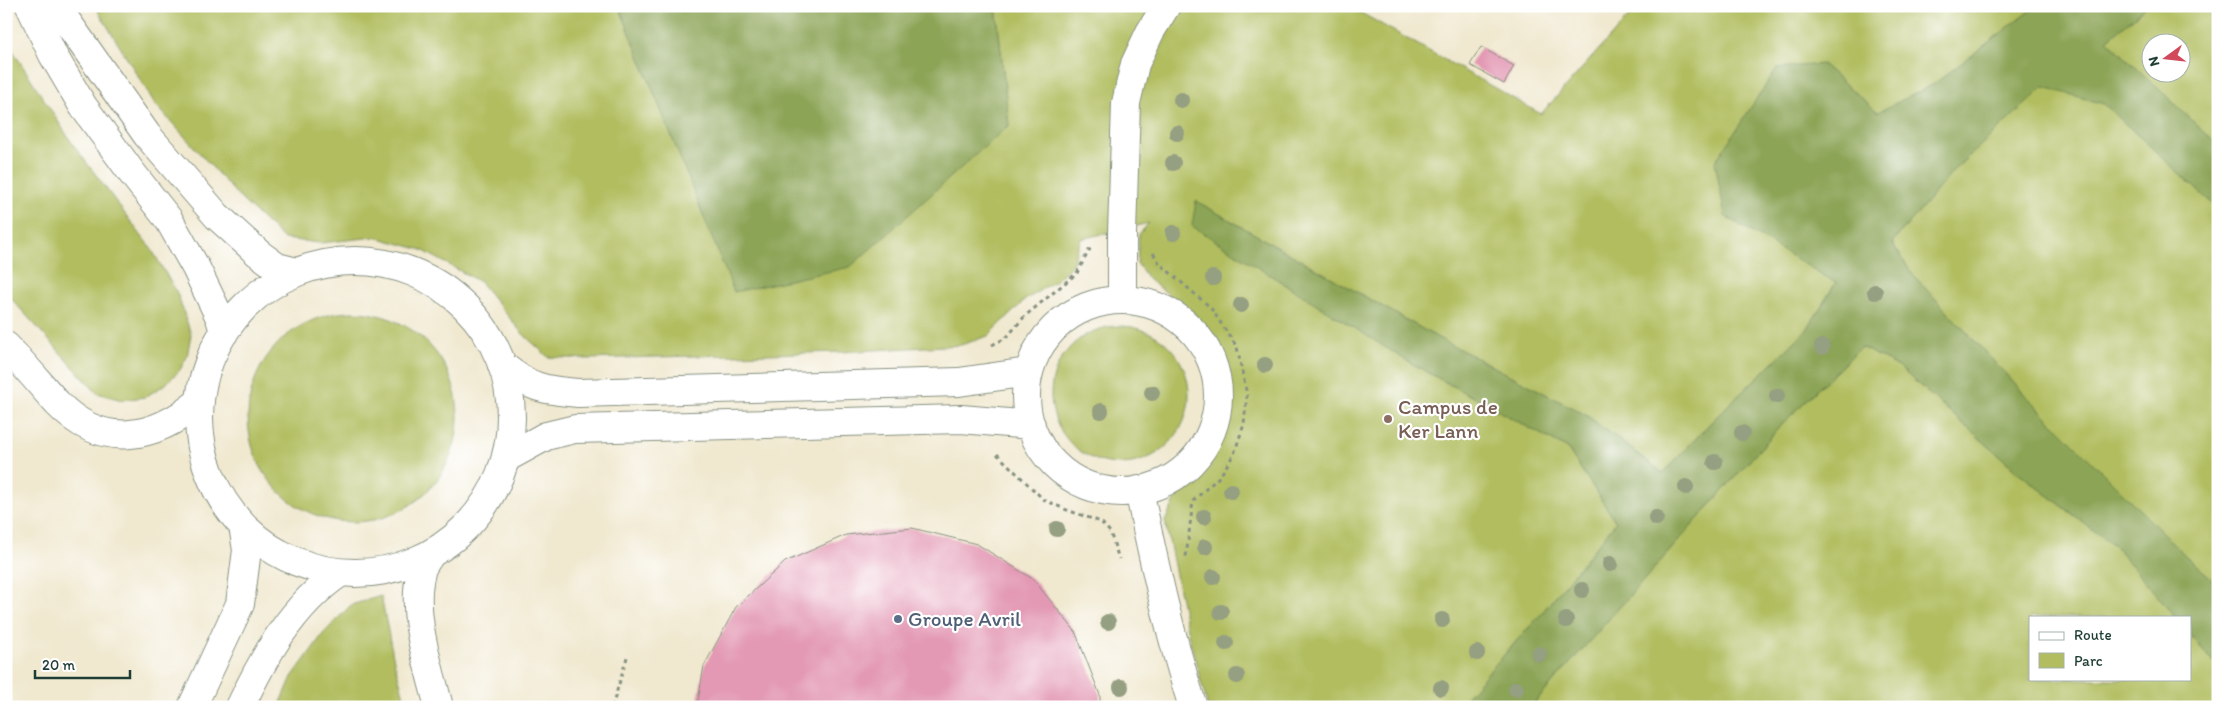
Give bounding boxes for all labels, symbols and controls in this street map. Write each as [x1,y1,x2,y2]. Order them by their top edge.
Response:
north arrow [2142,32,2192,82]
text: N [2144,54,2163,68]
place label: Campus de Ker Lann [1398,394,1498,443]
marker: Campus de Ker Lann [1382,413,1394,425]
place label: Groupe Avril [908,606,1021,631]
marker: Groupe Avril [892,613,904,625]
legend [2029,616,2192,680]
text: Route [2074,626,2112,644]
scale bar [35,648,130,680]
text: Parc [2074,652,2103,670]
text: 20 m [42,656,76,674]

